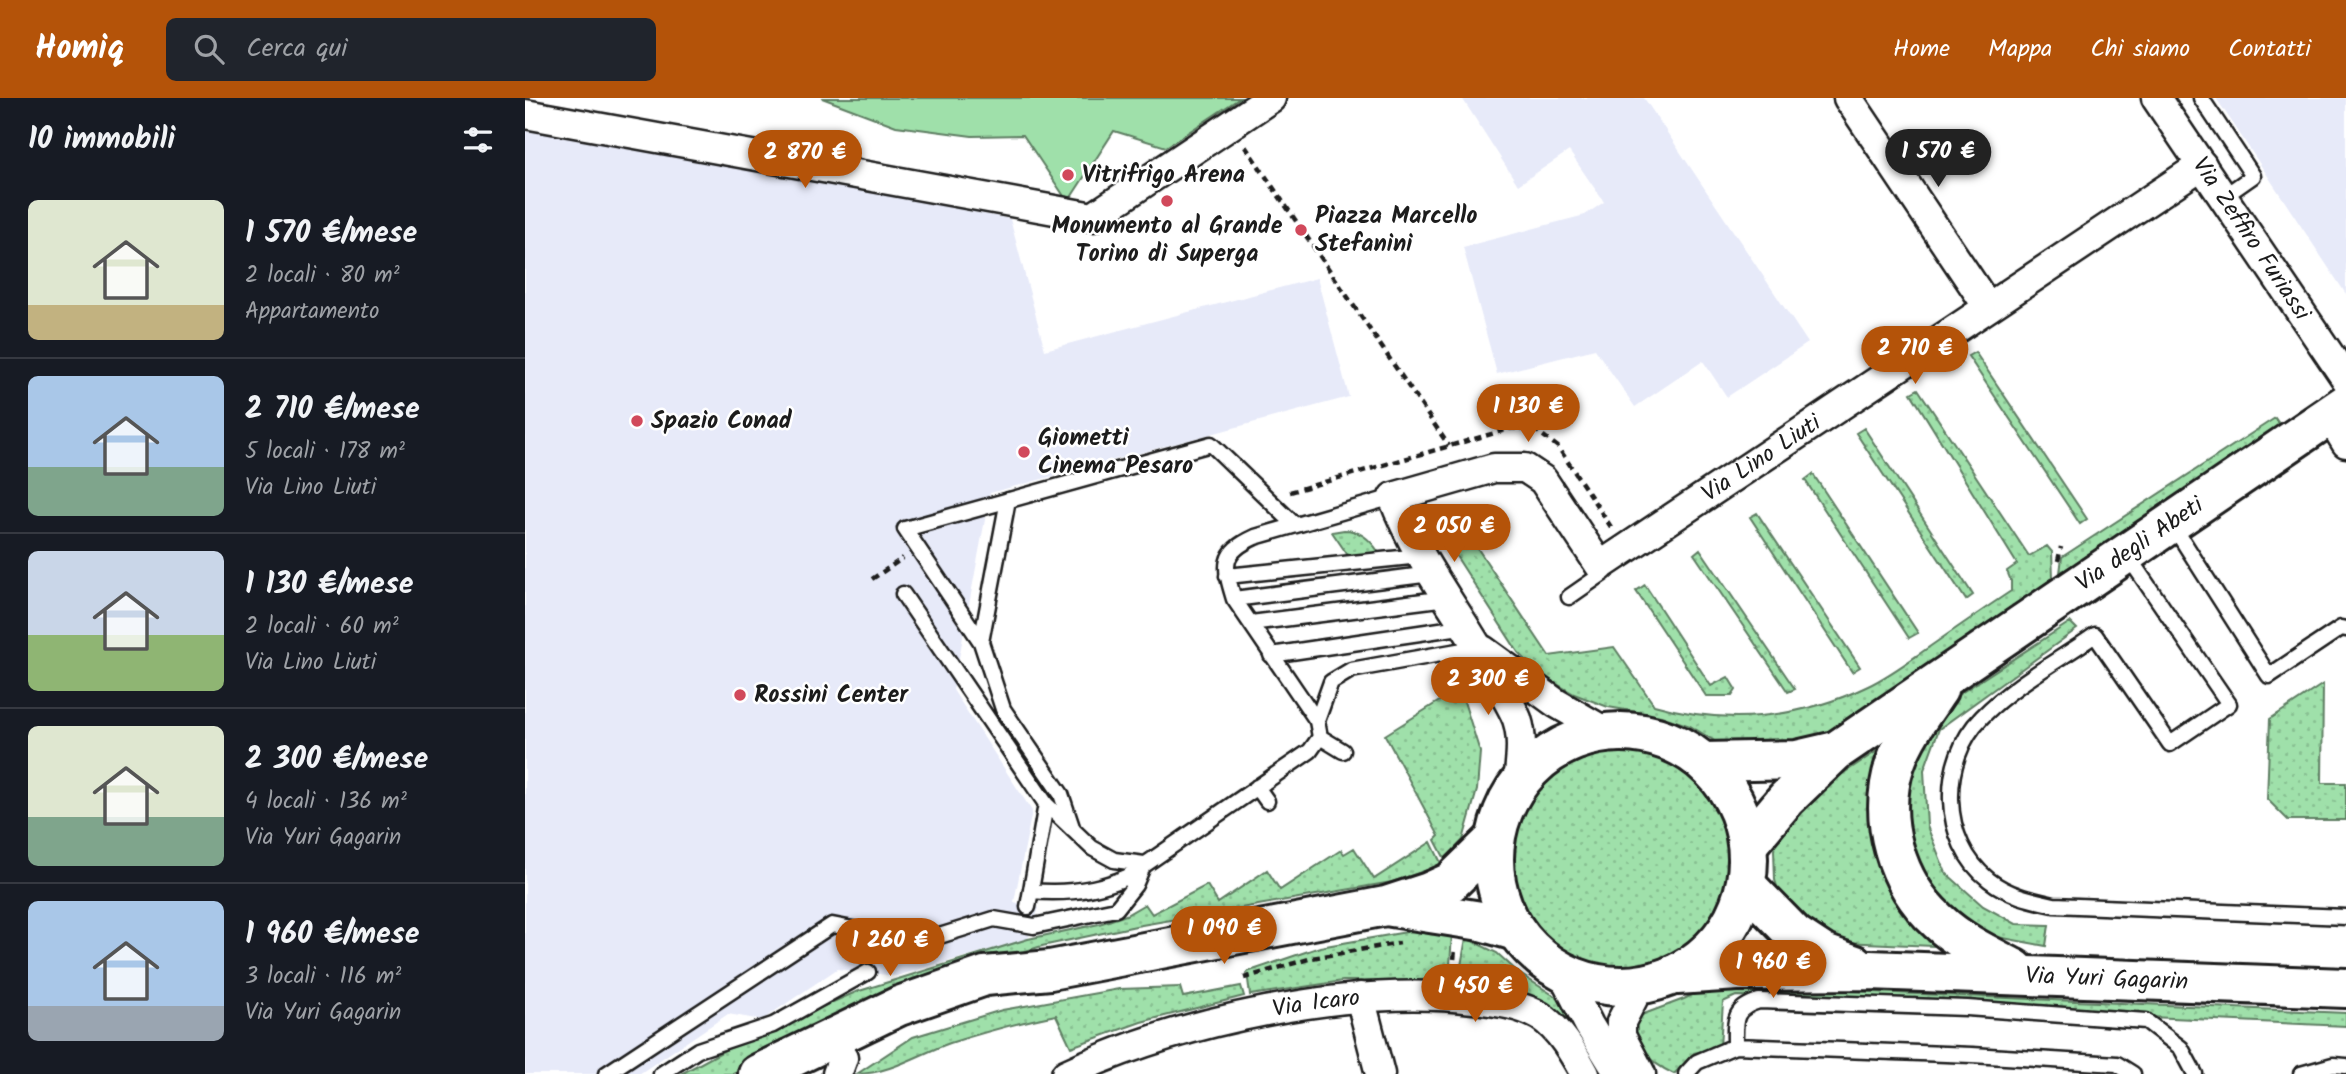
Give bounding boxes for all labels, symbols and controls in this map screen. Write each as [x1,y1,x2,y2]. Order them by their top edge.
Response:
search box [166,18,656,81]
text: Homiq [35,23,124,76]
text: Cerca qui [246,28,347,70]
icon: search [190,30,228,68]
text: Home [1893,30,1950,69]
text: Mappa [1988,30,2052,69]
text: Chi siamo [2090,30,2190,69]
text: Contatti [2228,30,2311,69]
text: 10 immobili [28,116,175,164]
icon: filters [459,121,497,159]
pin: 2 870 € [740,130,870,190]
pin: 1 570 € [1873,130,2003,189]
text: 1 570 € [1901,134,1975,170]
text: 2 870 € [764,135,846,171]
street label: Via Zeffiro Furiassi [2182,149,2321,330]
place label: Vitrifrigo Arena [1082,156,1245,195]
marker: Vitrifrigo Arena [1060,167,1076,183]
marker: Monumento al Grande Torino di Superga [1159,193,1175,209]
place label: Piazza Marcello Stefanini [1315,197,1477,264]
place label: Monumento al Grande Torino di Superga [1052,207,1283,274]
text: 1 570 €/mese [245,210,417,258]
marker: Piazza Marcello Stefanini [1293,222,1309,238]
icon: home [84,228,168,312]
text: 2 locali · 80 m² [245,258,400,294]
text: Appartamento [245,294,379,330]
pin: 2 710 € [1850,327,1980,386]
text: 2 710 € [1877,331,1953,367]
pin: 1 130 € [1463,384,1593,444]
text: 2 710 €/mese [245,386,420,434]
text: 1 130 € [1493,389,1563,425]
place label: Spazio Conad [651,402,793,441]
icon: home [84,404,168,488]
street label: Via Lino Liuti [1694,404,1830,513]
marker: Spazio Conad [629,413,645,429]
place label: Giometti Cinema Pesaro [1038,419,1193,486]
text: 5 locali · 178 m² [245,434,405,470]
marker: Giometti Cinema Pesaro [1016,444,1032,460]
text: Via Lino Liuti [245,470,376,506]
street label: Via degli Abeti [2067,486,2213,602]
pin: 2 050 € [1389,504,1519,564]
text: 2 050 € [1414,509,1494,545]
text: 1 130 €/mese [245,561,413,609]
icon: home [84,579,168,663]
text: 2 locali · 60 m² [245,609,399,645]
text: Via Lino Liuti [245,645,376,681]
pin: 2 300 € [1423,658,1553,717]
text: 2 300 € [1447,662,1529,698]
place label: Rossini Center [754,676,909,715]
marker: Rossini Center [732,687,748,703]
text: 2 300 €/mese [245,736,428,784]
icon: home [84,754,168,838]
text: 4 locali · 136 m² [245,784,407,820]
text: Via Yuri Gagarin [245,820,401,856]
pin: 1 090 € [1159,906,1289,966]
text: 1 960 €/mese [245,911,419,959]
text: 1 090 € [1187,911,1261,947]
pin: 1 260 € [825,918,955,978]
text: 1 260 € [852,923,928,959]
icon: home [84,929,168,1013]
pin: 1 960 € [1708,940,1838,1000]
text: 1 960 € [1735,945,1811,981]
street label: Via Yuri Gagarin [2024,956,2189,1002]
text: 3 locali · 116 m² [245,959,401,995]
pin: 1 450 € [1410,964,1540,1024]
text: 1 450 € [1437,969,1513,1005]
street label: Via Icaro [1269,978,1362,1029]
text: Via Yuri Gagarin [245,995,401,1031]

